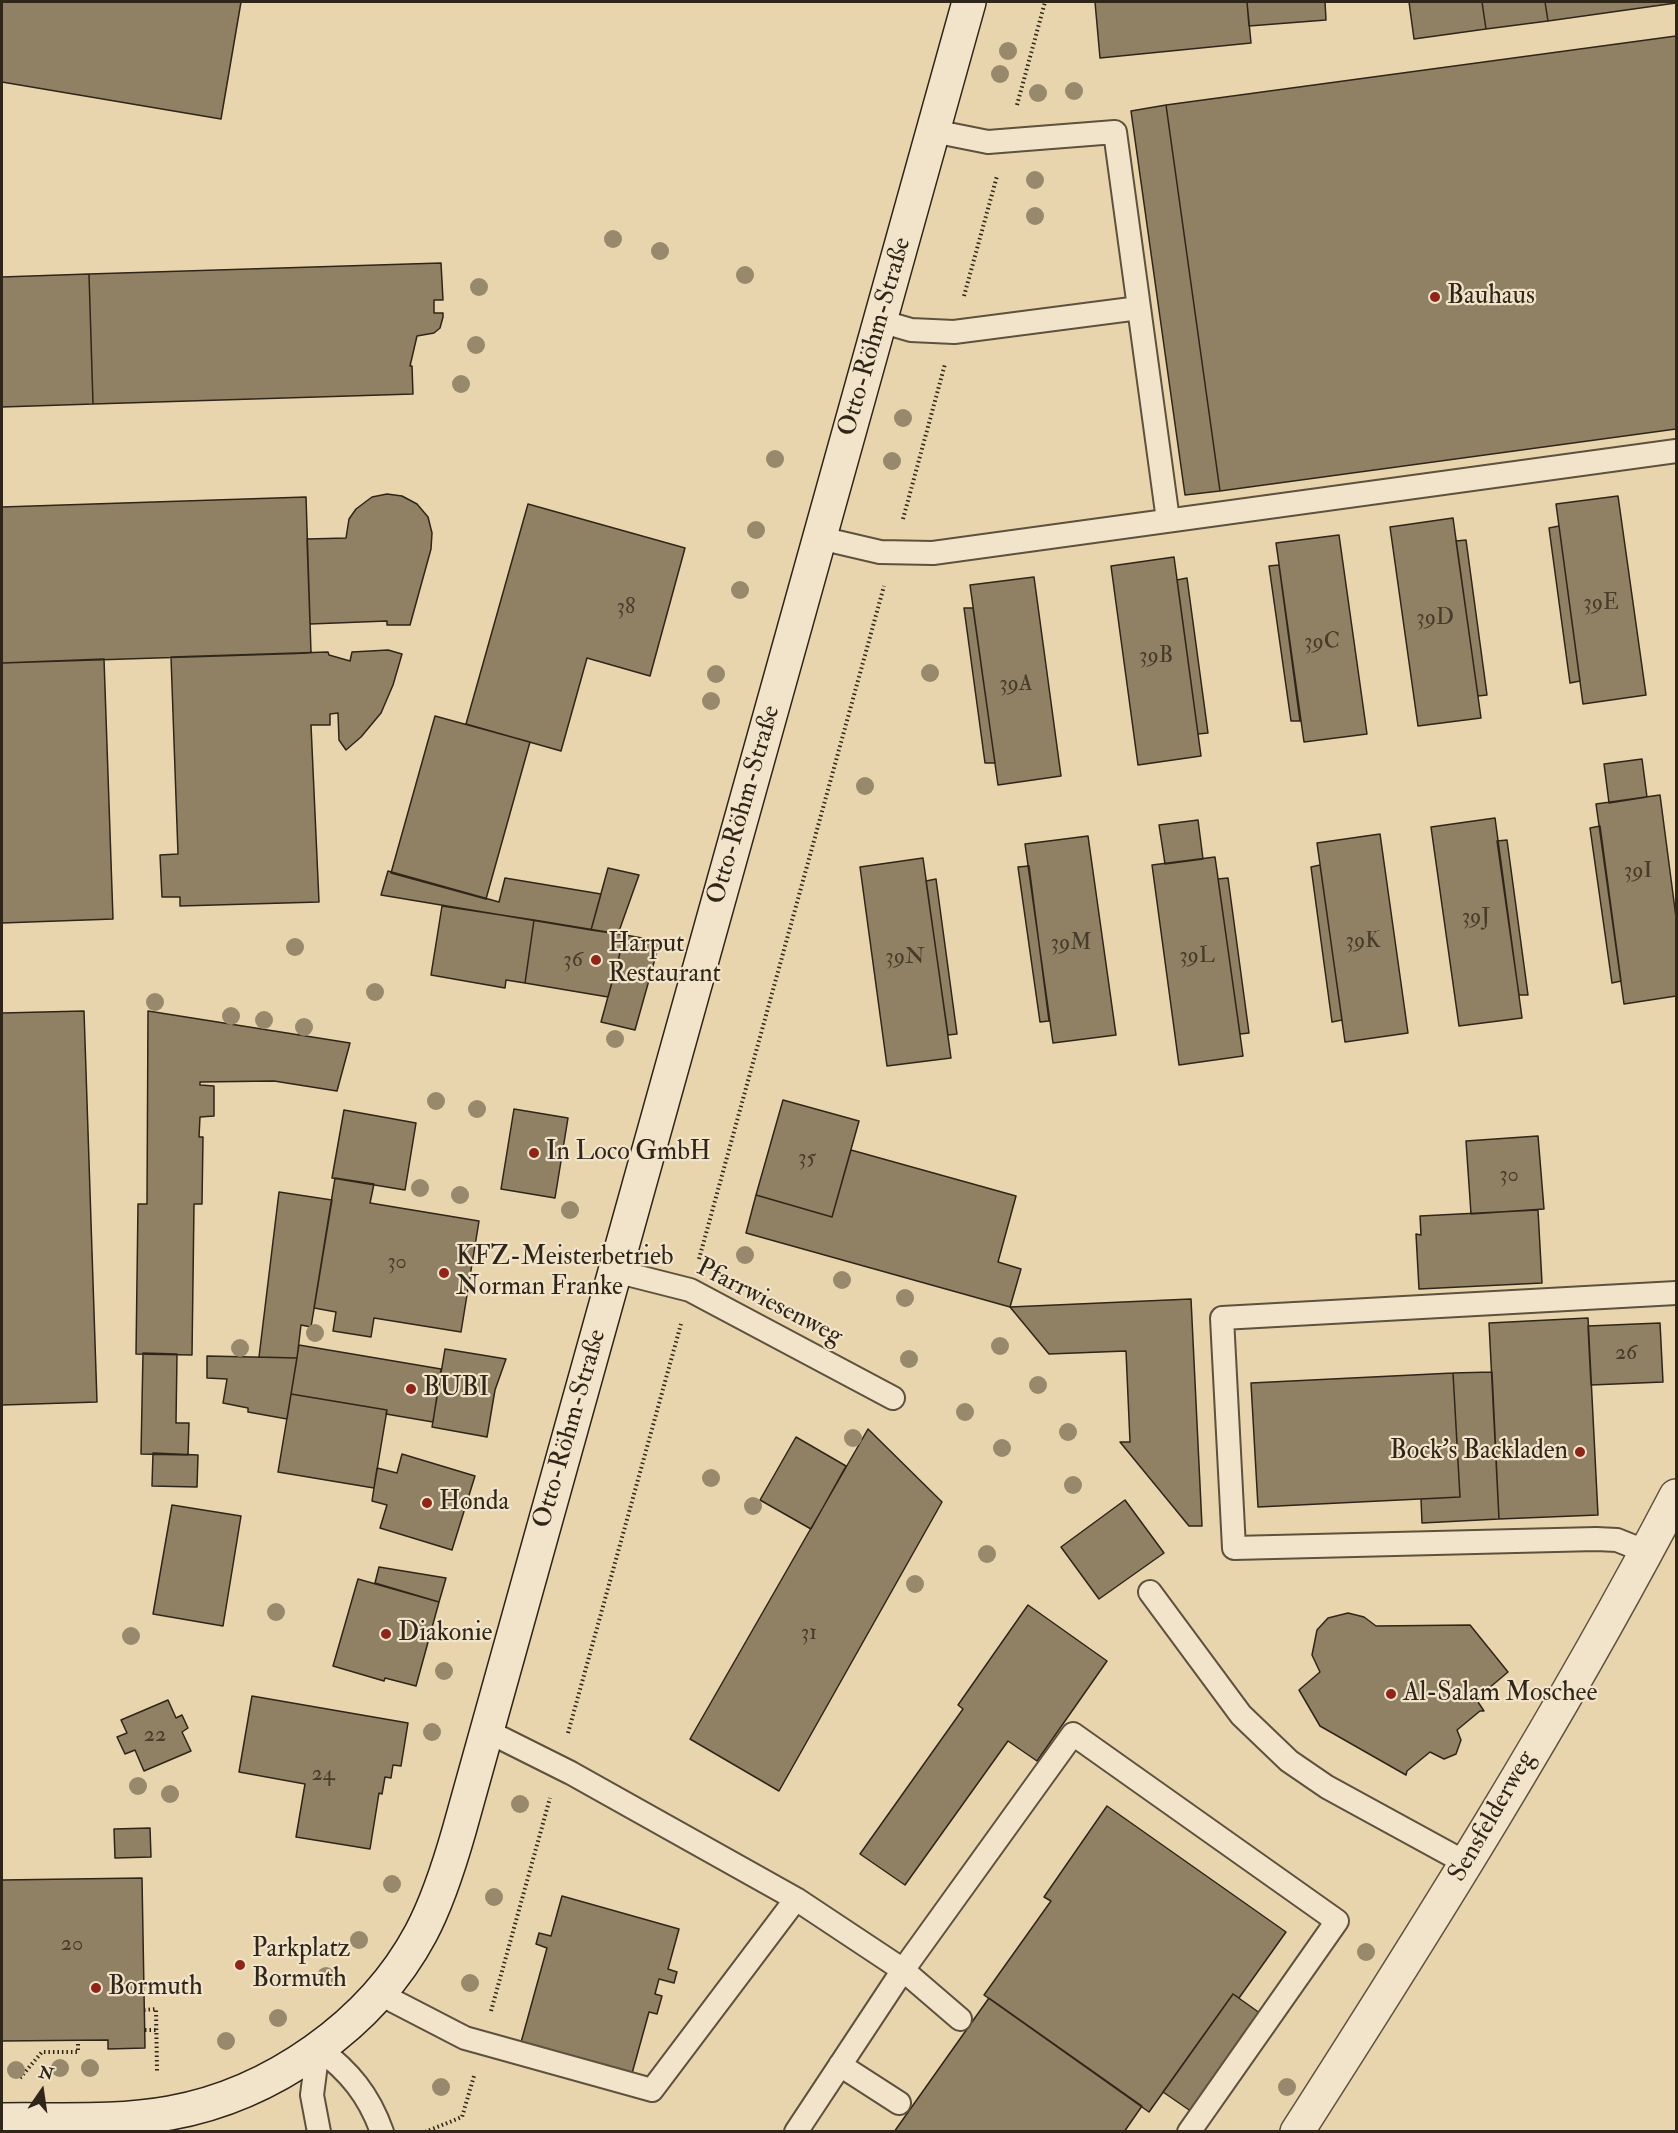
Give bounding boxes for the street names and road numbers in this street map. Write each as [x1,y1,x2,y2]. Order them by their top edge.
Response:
street label: Otto-Röhm-Straße [833,234,919,440]
street label: Otto-Röhm-Straße [702,702,788,908]
street label: Pfarrwiesenweg [691,1253,847,1353]
street label: Otto-Röhm-Straße [528,1326,614,1532]
street label: Sensfelderweg [1443,1746,1543,1888]

